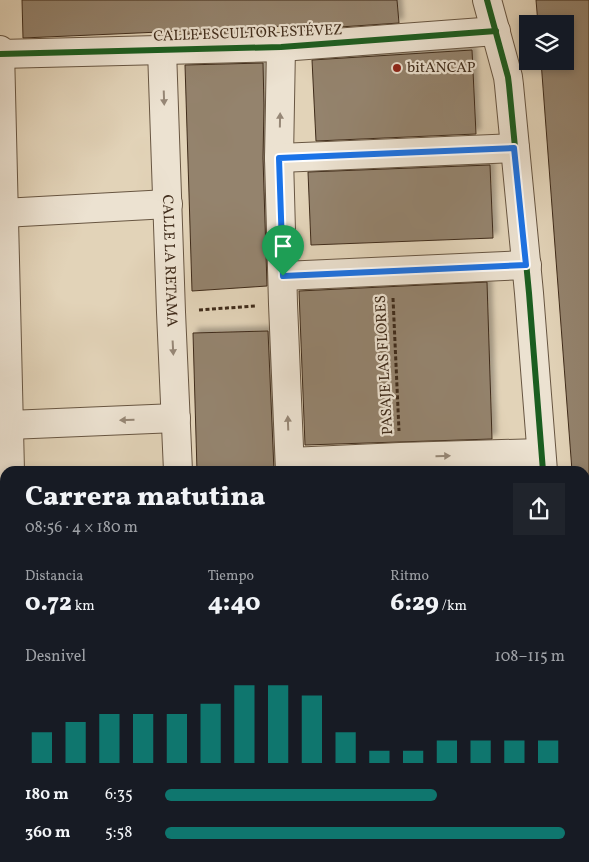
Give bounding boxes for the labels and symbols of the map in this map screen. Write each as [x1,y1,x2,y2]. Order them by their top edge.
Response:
street label: CALLE ESCULTOR ESTÉVEZ [153,20,343,48]
place label: bitANCAP [407,58,476,79]
marker: bitANCAP [391,62,403,74]
one-way arrow [160,91,168,107]
one-way arrow [276,112,284,128]
street label: CALLE LA RETAMA [156,194,182,328]
pin [262,225,304,276]
street label: PASAJE LAS FLORES [371,295,399,435]
one-way arrow [169,341,177,357]
one-way arrow [284,414,292,430]
one-way arrow [119,416,135,424]
one-way arrow [436,452,452,460]

